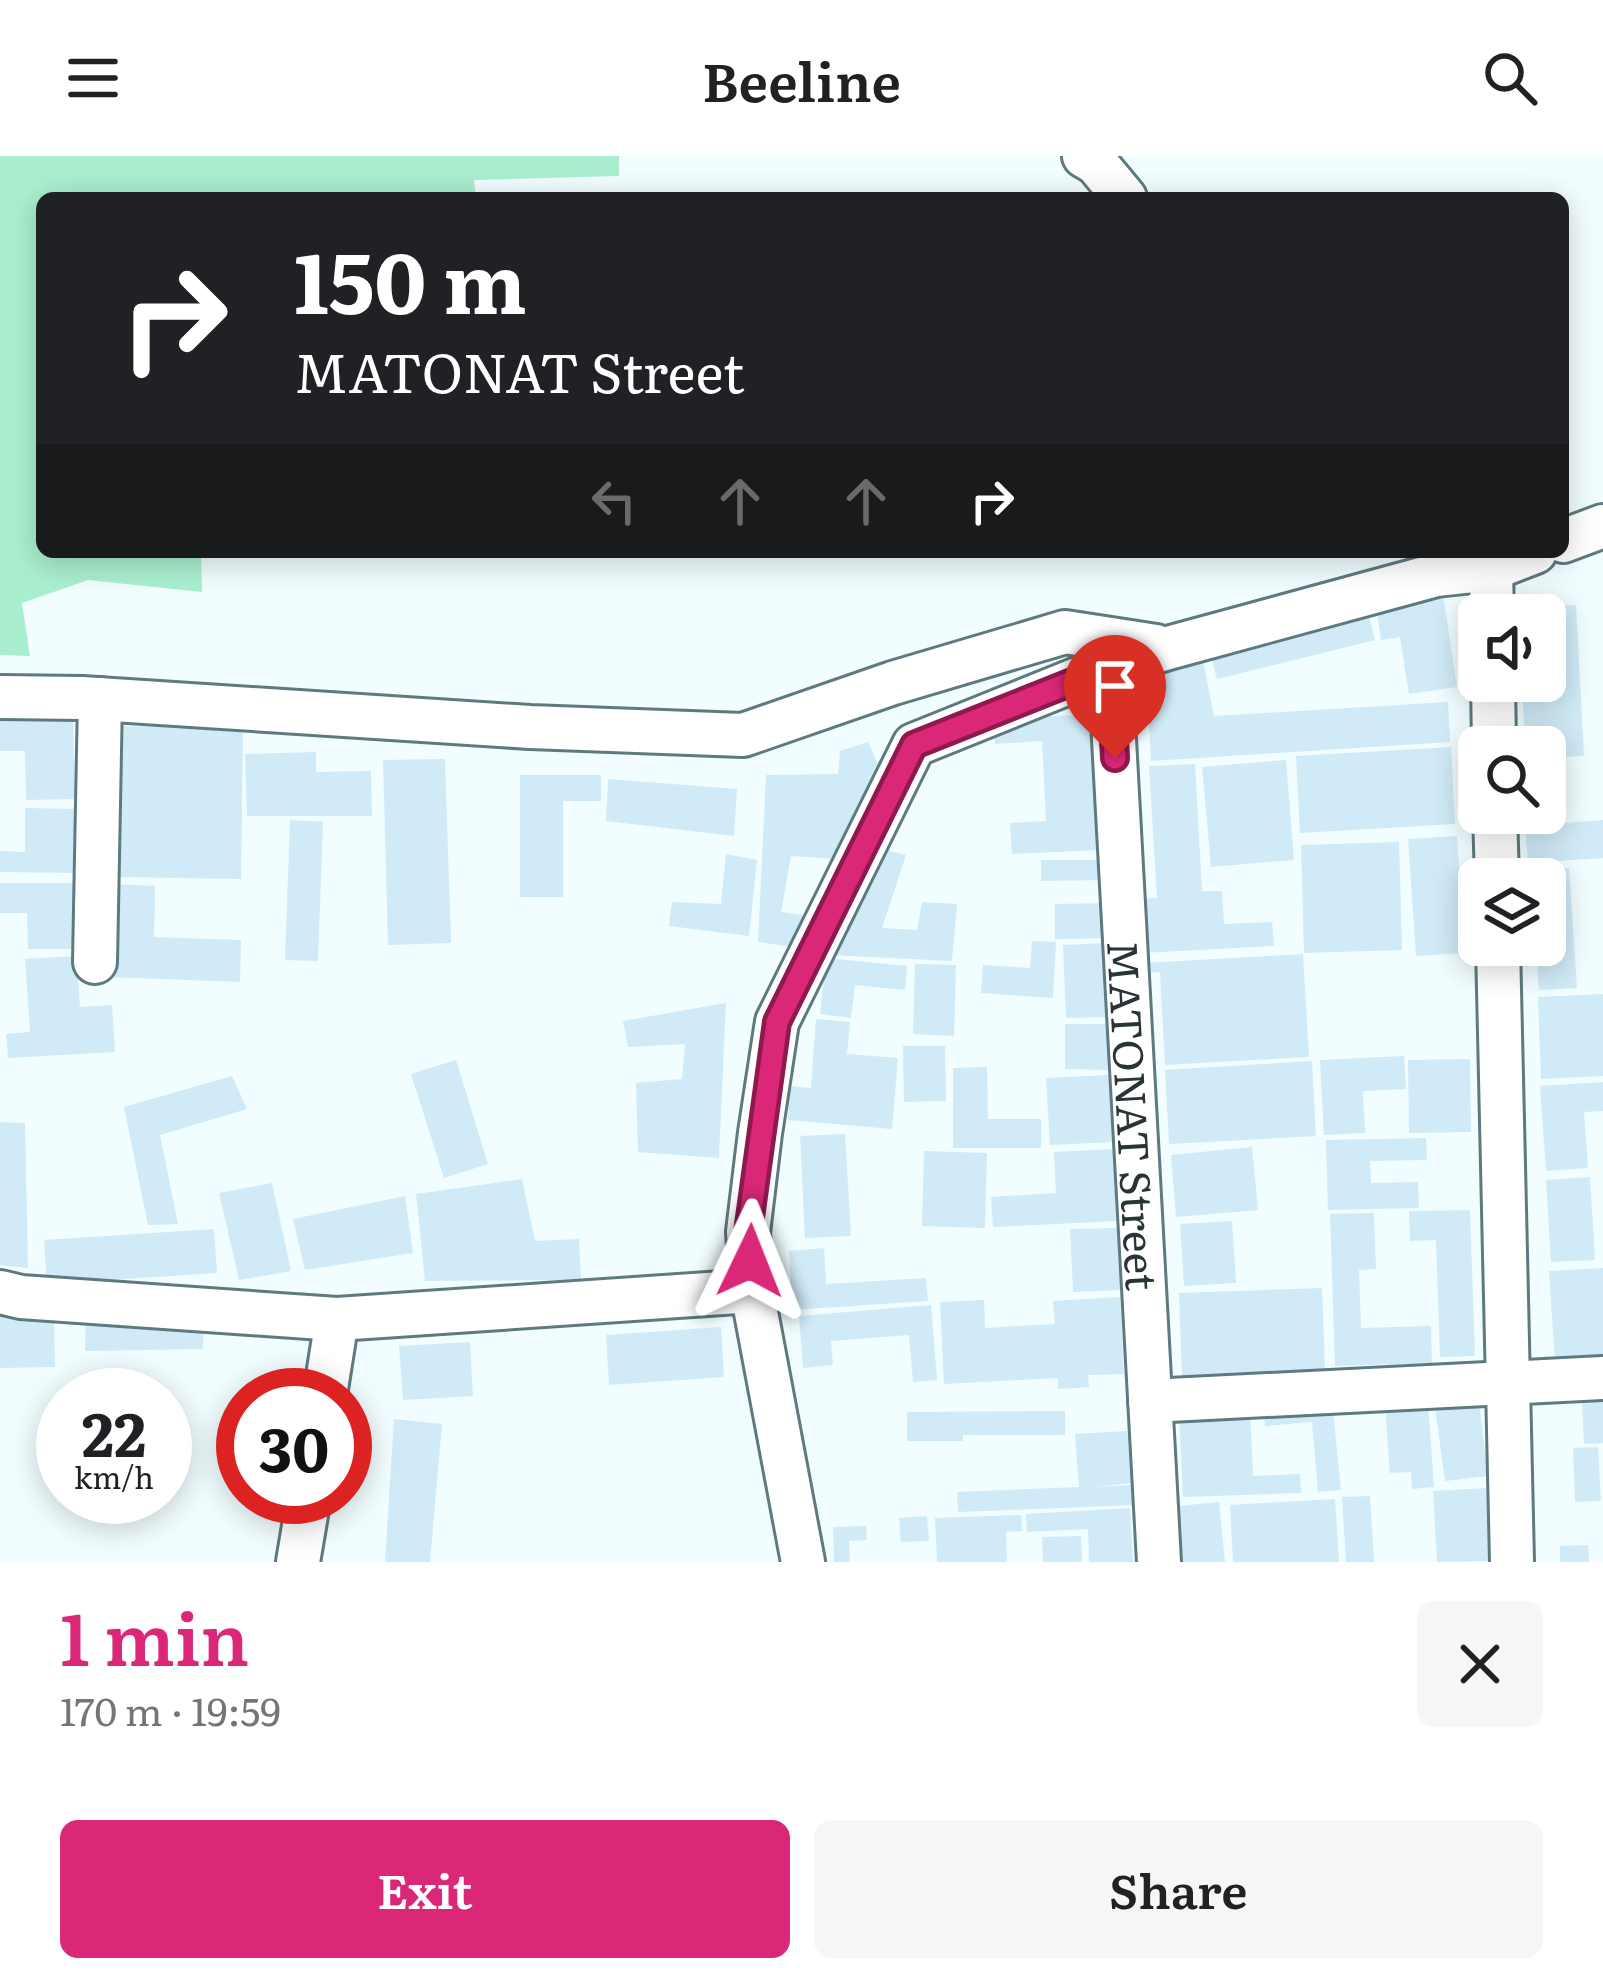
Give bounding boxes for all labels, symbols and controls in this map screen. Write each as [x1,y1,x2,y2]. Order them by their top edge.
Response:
text: Beeline [702,38,901,119]
icon: menu [60,45,126,111]
icon: search [1477,45,1543,111]
text: 150 m [294,215,527,340]
icon: right [96,240,252,396]
text: MATONAT Street [294,329,745,410]
icon: left [581,468,647,534]
icon: ahead [707,468,773,534]
icon: ahead [833,468,899,534]
icon: right [959,468,1025,534]
map controls [1458,594,1566,966]
button: sound [1458,594,1566,702]
pin [1064,635,1166,758]
icon: arrive [1082,653,1148,719]
button: search [1458,726,1566,834]
button: layers [1458,858,1566,966]
street label: MATONAT Street [1094,939,1175,1292]
position arrow [687,1198,813,1324]
speed limit sign: 30 [216,1368,372,1524]
text: 22 [82,1386,146,1475]
text: km/h [74,1454,154,1498]
text: 1 min [60,1581,249,1688]
button: close [1417,1601,1543,1727]
text: 170 m · 19:59 [60,1680,281,1738]
button: Exit [60,1820,790,1958]
button: Share [814,1820,1543,1958]

